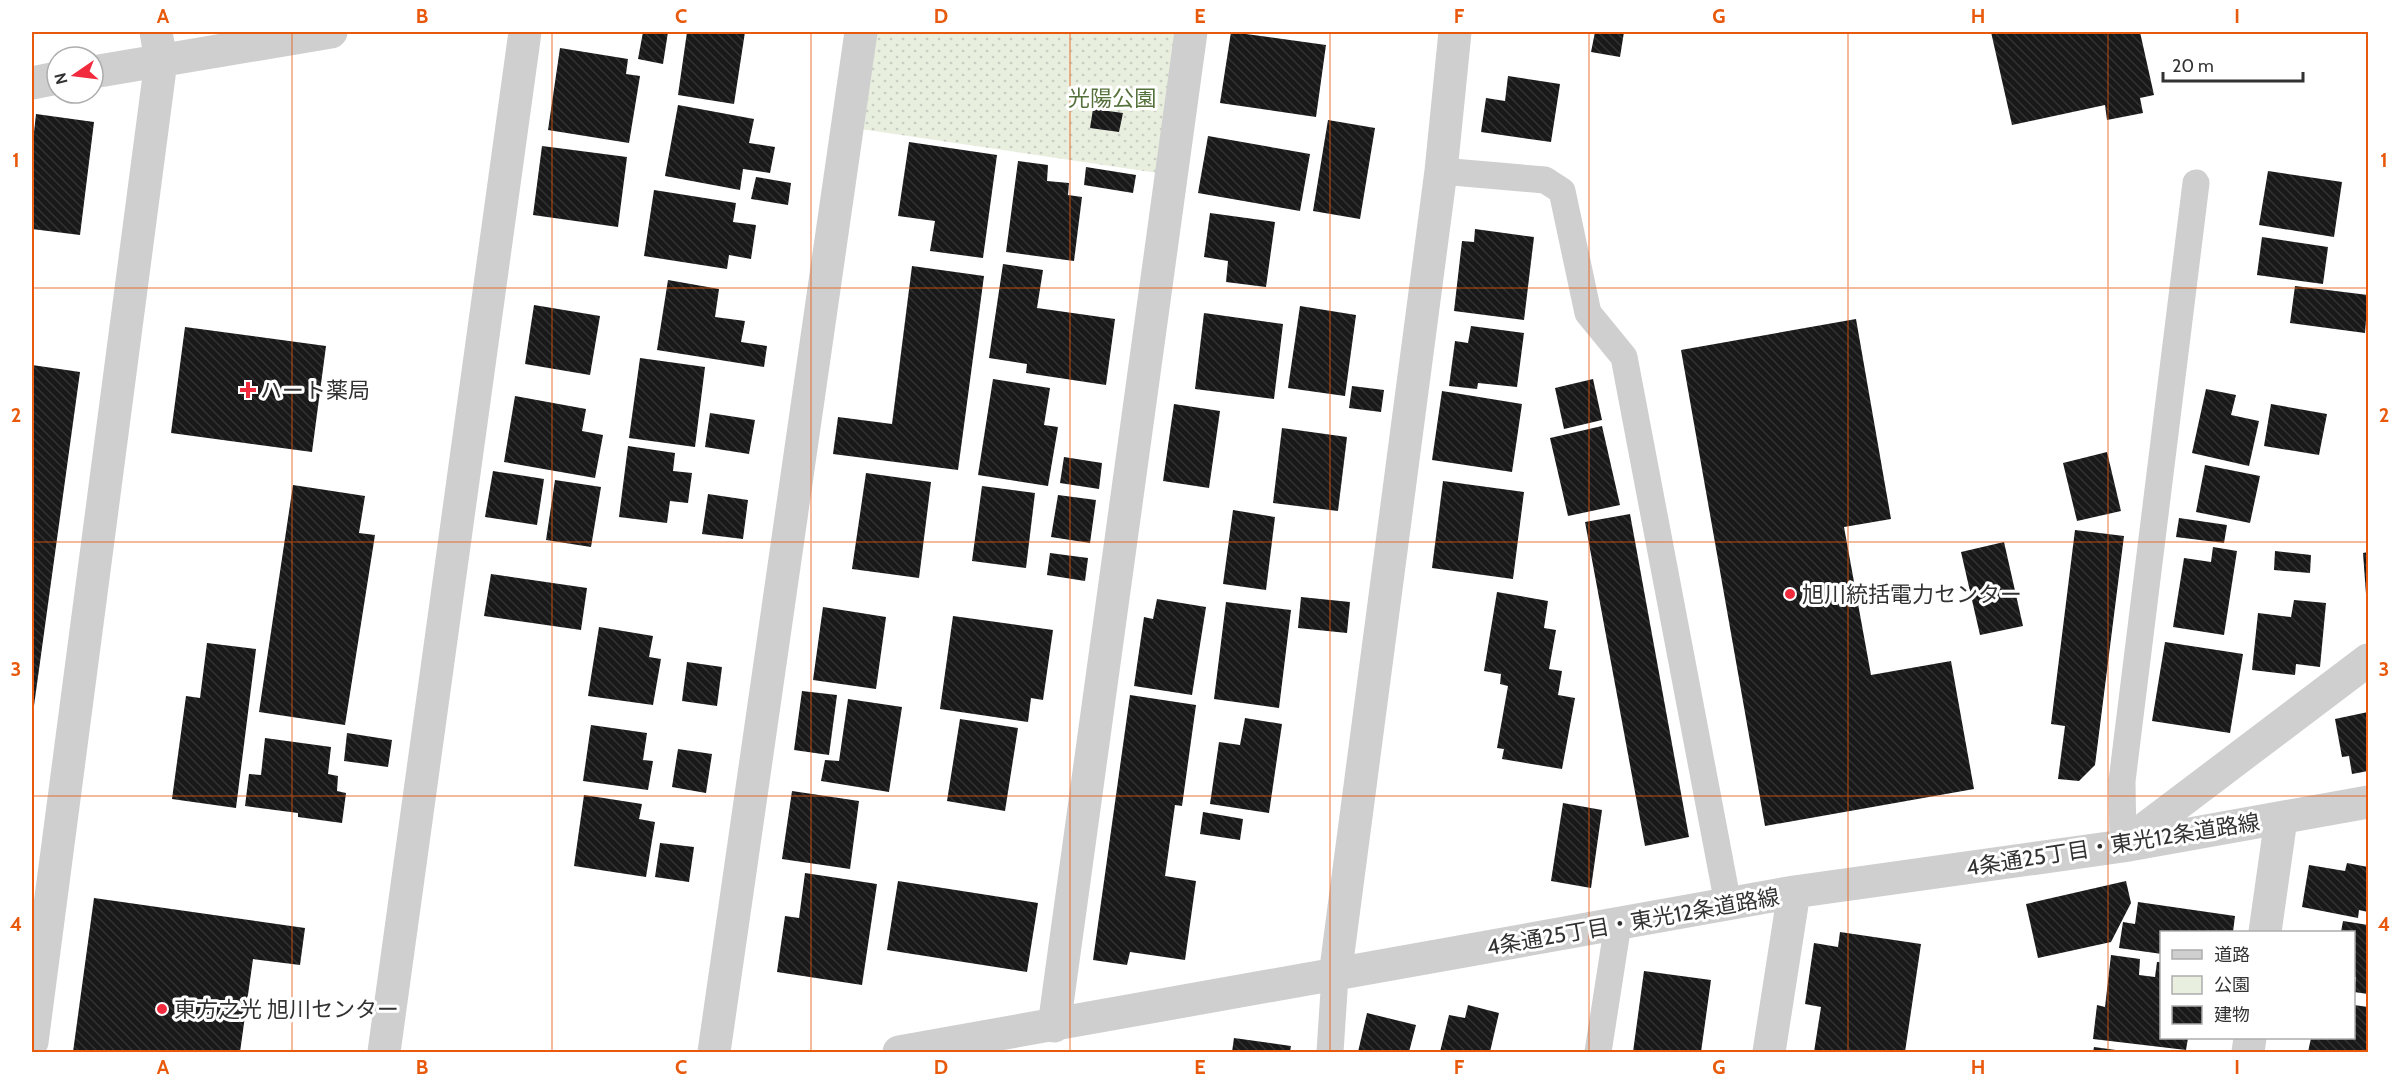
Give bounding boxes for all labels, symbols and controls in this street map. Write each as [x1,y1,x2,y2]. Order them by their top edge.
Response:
text: A [157,4,170,28]
text: B [416,4,428,28]
text: C [675,4,687,28]
text: D [934,4,948,28]
text: E [1194,4,1206,28]
text: F [1454,4,1465,28]
text: G [1712,4,1726,28]
text: H [1971,4,1985,28]
text: I [2234,4,2240,28]
north arrow [45,45,105,105]
scale bar [2163,45,2302,83]
text: 20 m [2172,55,2214,77]
text: N [50,71,72,86]
park label: 光陽公園 [1068,85,1156,112]
text: 1 [12,148,20,172]
text: 1 [2380,148,2388,172]
place label: ハート薬局 [260,377,370,404]
marker: ハート薬局 [241,383,255,397]
text: 2 [11,403,21,427]
text: 2 [2379,403,2389,427]
place label: 旭川統括電力センター [1802,581,2022,608]
marker: 旭川統括電力センター [1783,587,1797,601]
text: 3 [11,657,21,681]
text: 3 [2379,657,2389,681]
street label: 4条通25丁目・東光12条道路線 [1964,808,2262,882]
street label: 4条通25丁目・東光12条道路線 [1484,883,1782,961]
text: 4 [10,912,22,936]
text: 4 [2378,912,2390,936]
legend [2160,931,2355,1039]
text: 道路 [2214,944,2250,966]
text: 公園 [2214,974,2250,996]
place label: 東方之光 旭川センター [174,996,399,1023]
marker: 東方之光 旭川センター [155,1002,169,1016]
text: 建物 [2214,1004,2250,1026]
text: A [157,1055,170,1079]
text: B [416,1055,428,1079]
text: C [675,1055,687,1079]
text: D [934,1055,948,1079]
text: E [1194,1055,1206,1079]
text: F [1454,1055,1465,1079]
text: G [1712,1055,1726,1079]
text: H [1971,1055,1985,1079]
text: I [2234,1055,2240,1079]

